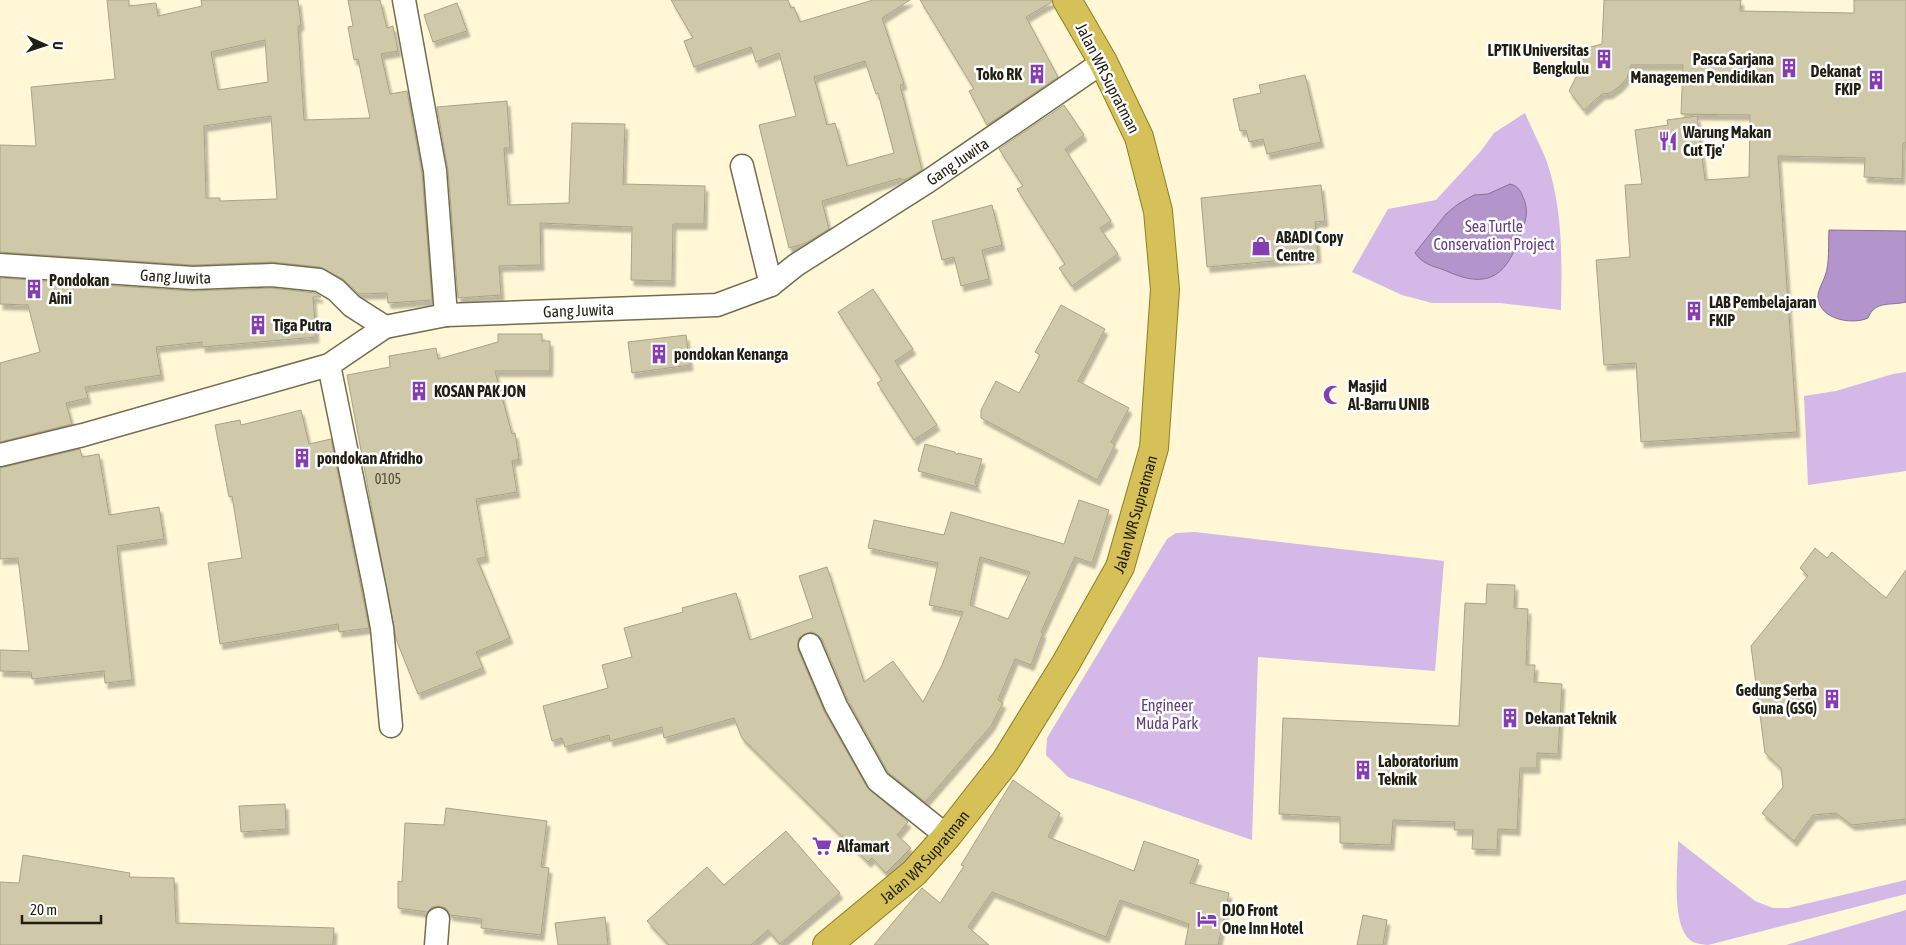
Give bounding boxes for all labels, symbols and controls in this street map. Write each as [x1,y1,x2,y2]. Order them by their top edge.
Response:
north arrow [20,20,70,70]
street label: Jalan WR Supratman [1072,20,1144,137]
text: U [50,41,66,50]
place label: LPTIK Universitas Bengkulu [1488,41,1589,77]
building icon: LPTIK Universitas Bengkulu [1593,48,1615,70]
place label: Pasca Sarjana Managemen Pendidikan [1631,50,1774,86]
building icon: Pasca Sarjana Managemen Pendidikan [1778,57,1800,79]
place label: Dekanat FKIP [1810,62,1861,98]
building icon: Toko RK [1026,63,1048,85]
place label: Toko RK [976,65,1022,83]
building icon: Dekanat FKIP [1865,69,1887,91]
place label: Warung Makan Cut Tje' [1682,123,1771,159]
restaurant icon: Warung Makan Cut Tje' [1657,130,1679,152]
street label: Gang Juwita [923,134,992,189]
park label: Sea Turtle Conservation Project [1433,217,1555,254]
place label: ABADI Copy Centre [1275,228,1344,264]
shop icon: ABADI Copy Centre [1250,235,1272,257]
street label: Gang Juwita [140,265,211,287]
place label: Pondokan Aini [48,271,110,307]
building icon: Pondokan Aini [23,278,45,300]
place label: LAB Pembelajaran FKIP [1709,293,1817,329]
street label: Gang Juwita [543,300,614,321]
building icon: LAB Pembelajaran FKIP [1683,300,1705,322]
building icon: Tiga Putra [247,314,269,336]
place label: Tiga Putra [273,316,332,334]
building icon: pondokan Kenanga [648,343,670,365]
place label: pondokan Kenanga [674,345,788,363]
place label: Masjid Al-Barru UNIB [1347,377,1429,413]
building icon: KOSAN PAK JON [408,380,430,402]
place label: KOSAN PAK JON [434,382,526,400]
mosque icon: Masjid Al-Barru UNIB [1322,384,1344,406]
building icon: pondokan Afridho [291,447,313,469]
place label: pondokan Afridho [317,449,423,467]
street label: Jalan WR Supratman [1109,453,1160,576]
house number: 0105 [375,471,401,487]
place label: Gedung Serba Guna (GSG) [1735,681,1817,717]
building icon: Gedung Serba Guna (GSG) [1821,688,1843,710]
park label: Engineer Muda Park [1136,696,1198,732]
building icon: Dekanat Teknik [1499,707,1521,729]
place label: Dekanat Teknik [1525,709,1618,727]
place label: Laboratorium Teknik [1378,752,1458,788]
building icon: Laboratorium Teknik [1352,759,1374,781]
street label: Jalan WR Supratman [876,807,973,906]
supermarket icon: Alfamart [811,835,833,857]
place label: Alfamart [836,837,889,855]
scale bar [22,892,101,924]
text: 20 m [30,901,57,918]
place label: DJO Front One Inn Hotel [1222,901,1304,937]
hotel icon: DJO Front One Inn Hotel [1196,908,1218,930]

